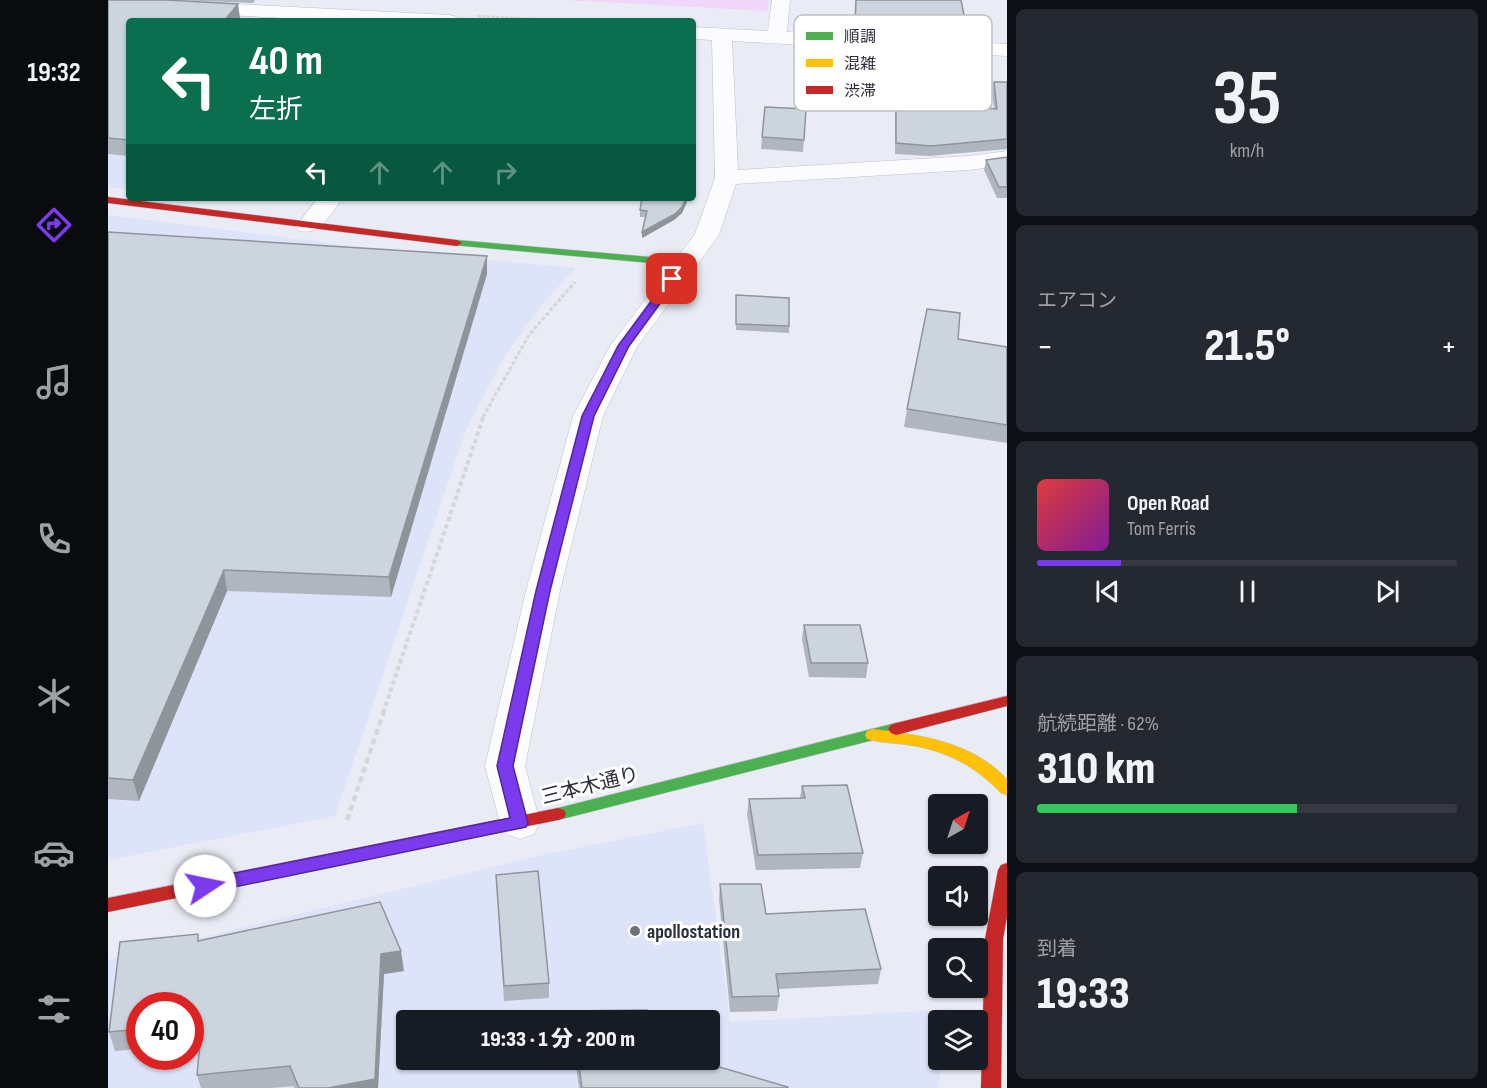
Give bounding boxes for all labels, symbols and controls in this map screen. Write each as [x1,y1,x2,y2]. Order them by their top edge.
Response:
legend [794,15,992,111]
text: 順調 [844,28,876,47]
text: 40 m [249,36,323,87]
icon: left [150,42,228,120]
text: 35 [1212,53,1282,146]
text: 混雑 [844,55,876,74]
text: 19:32 [27,57,81,89]
text: 渋滞 [844,82,876,101]
text: 左折 [249,94,303,126]
text: km/h [1230,139,1264,163]
icon: left [300,156,333,189]
icon: ahead [363,156,396,189]
icon: ahead [426,156,459,189]
icon: right [489,156,522,189]
icon: directions [33,204,75,246]
pin [646,253,697,304]
icon: arrive [655,262,688,295]
text: エアコン [1037,289,1117,313]
text: 21.5° [1204,319,1290,374]
text: − [1037,327,1053,367]
text: + [1441,327,1457,367]
icon: music [33,361,75,403]
text: Open Road [1127,490,1209,517]
text: Tom Ferris [1127,517,1196,541]
icon: phone [33,518,75,560]
icon: previous [1091,575,1124,608]
icon: pause [1231,575,1264,608]
icon: next [1371,575,1404,608]
icon: climate [33,675,75,717]
text: 航続距離 · 62% [1037,712,1159,736]
text: 310 km [1037,742,1155,797]
street label: 三本木通り [539,762,642,810]
north arrow [928,794,988,854]
map controls [928,794,988,1070]
icon: car [33,832,75,874]
position arrow [173,854,237,918]
button: sound [928,866,988,926]
place label: apollostation [647,920,740,944]
marker: apollostation [628,924,642,938]
text: 到着 [1037,937,1077,961]
button: search [928,938,988,998]
text: 19:33 [1037,967,1130,1022]
icon: filters [33,988,75,1030]
speed limit sign: 40 [126,992,204,1070]
button: layers [928,1010,988,1070]
text: 19:33 · 1 分 · 200 m [481,1026,635,1053]

